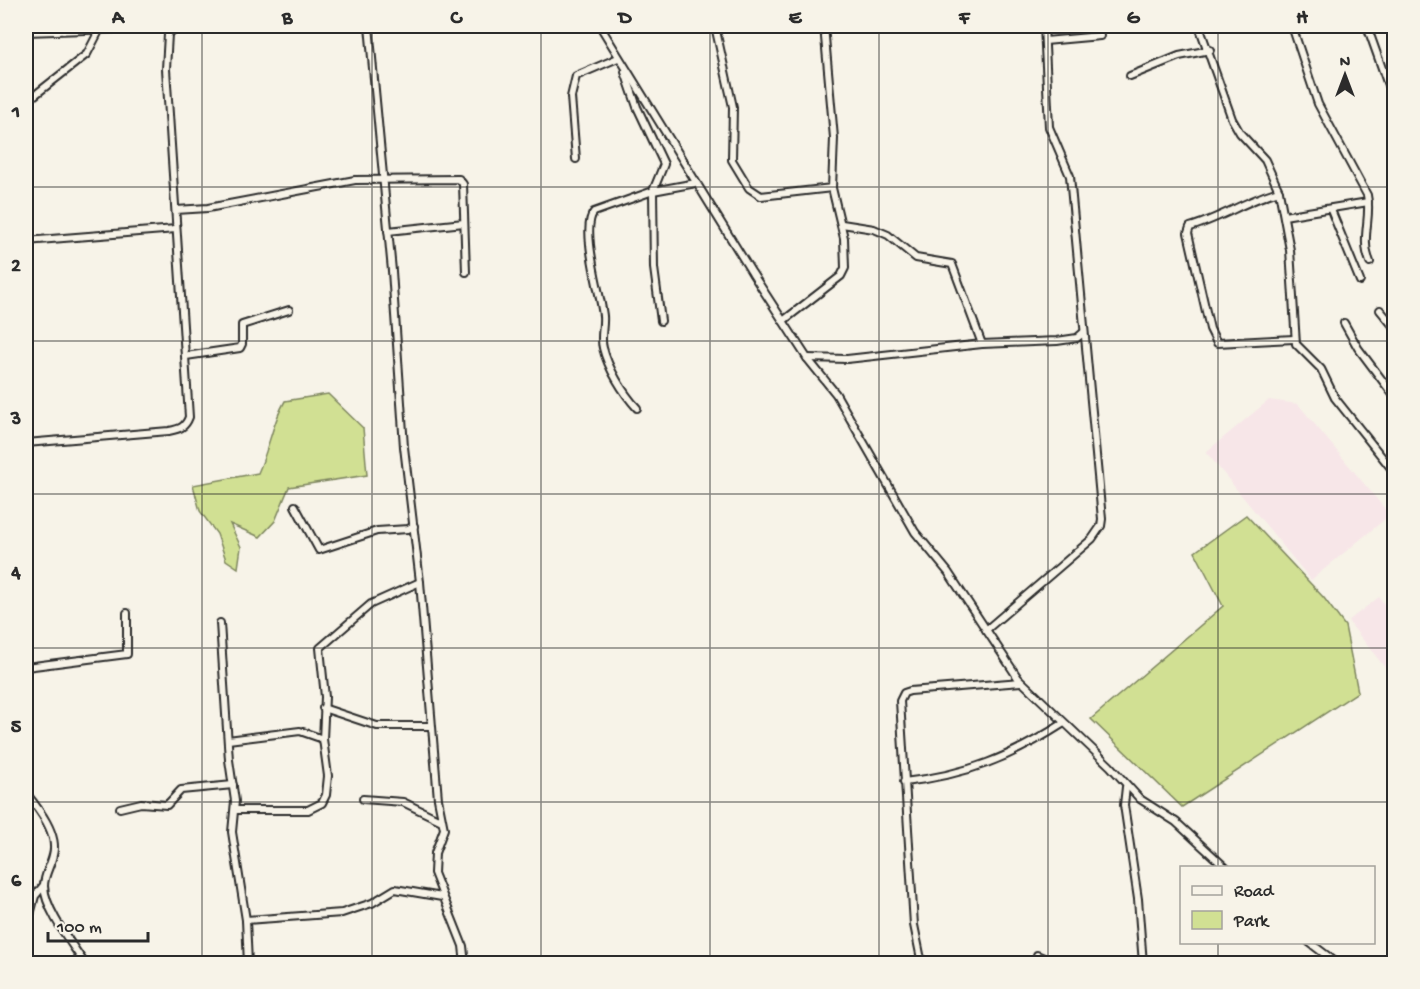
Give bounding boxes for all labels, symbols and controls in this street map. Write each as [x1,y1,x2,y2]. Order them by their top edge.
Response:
text: A [111,8,126,31]
text: B [281,8,293,31]
text: C [450,8,464,31]
text: D [616,8,632,31]
text: E [789,8,803,31]
text: F [958,8,971,31]
text: G [1127,8,1141,31]
text: H [1296,8,1308,31]
north arrow [1315,45,1375,105]
text: N [1340,54,1351,73]
text: 1 [11,102,20,125]
text: 2 [11,256,21,279]
text: 3 [10,409,21,432]
text: 4 [10,563,21,586]
text: 5 [11,717,22,740]
legend [1180,866,1375,944]
text: 6 [11,871,22,894]
text: Road [1234,882,1275,903]
scale bar [48,905,148,943]
text: Park [1233,912,1270,933]
text: 100 m [56,918,102,939]

